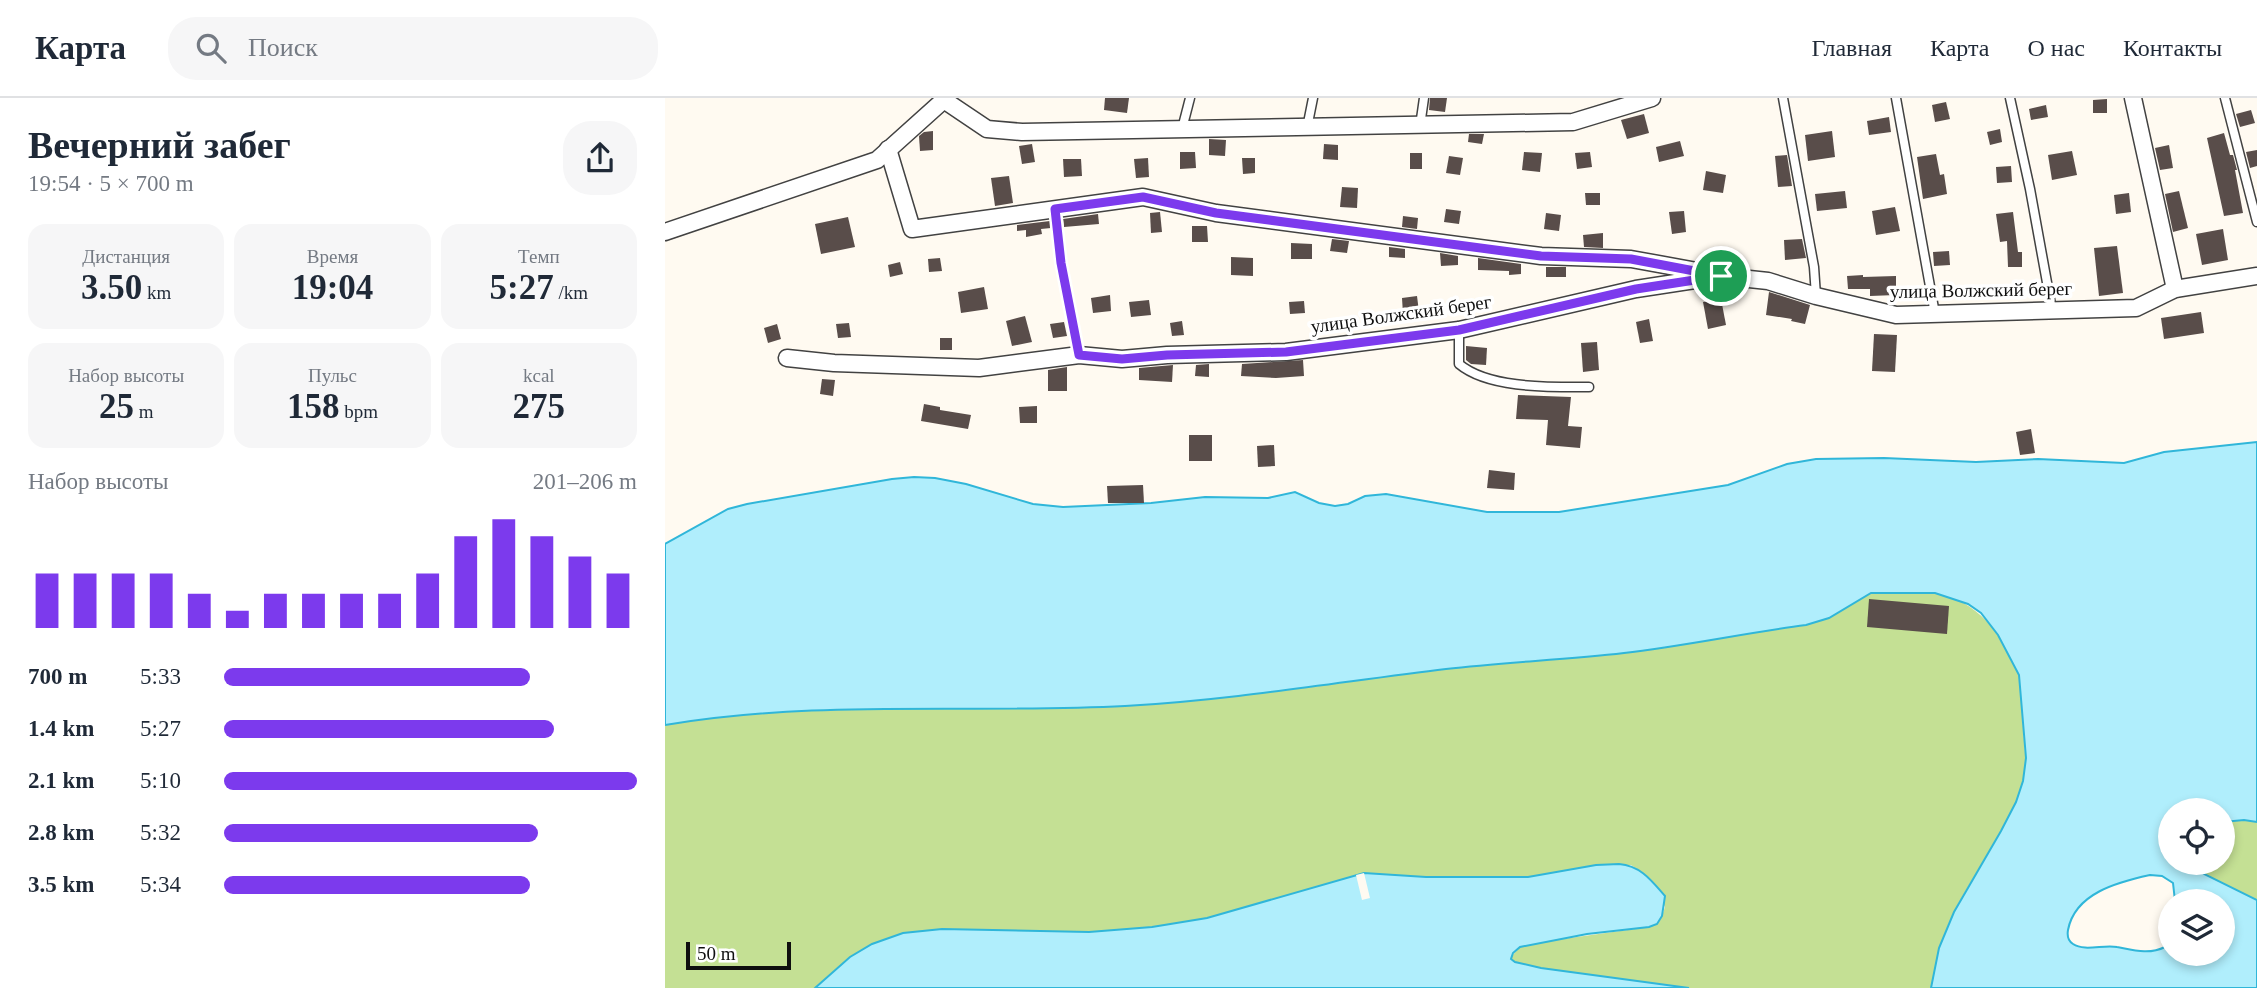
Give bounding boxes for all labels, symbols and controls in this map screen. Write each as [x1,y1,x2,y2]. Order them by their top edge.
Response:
search box [168,17,658,80]
icon: search [192,29,230,67]
text: Карта [35,30,126,66]
text: Поиск [248,33,318,62]
text: Главная [1811,35,1892,61]
text: Карта [1930,35,1989,61]
text: О нас [2027,35,2085,61]
text: Контакты [2123,35,2222,61]
button: share [563,121,637,195]
text: Вечерний забег [28,124,291,166]
text: 19:54 · 5 × 700 m [28,171,194,196]
text: Дистанция [82,246,170,267]
text: Время [307,246,358,267]
text: Темп [518,246,560,267]
pin [1691,246,1751,306]
icon: arrive [1702,257,1740,295]
text: 3.50 [81,268,142,307]
text: 19:04 [292,268,373,307]
text: 5:27 [490,268,554,307]
street label: улица Волжский берег [1890,278,2072,302]
text: km [142,282,171,303]
text: /km [554,282,588,303]
street label: улица Волжский берег [1309,291,1493,337]
text: Набор высоты [68,365,184,386]
text: Пульс [308,365,357,386]
text: kcal [523,365,555,386]
text: 25 [99,387,134,426]
text: 158 [287,387,339,426]
text: 275 [513,387,565,426]
text: m [134,401,153,422]
text: bpm [339,401,378,422]
text: Набор высоты [28,469,169,494]
text: 201–206 m [533,469,637,494]
text: 700 m [28,664,87,689]
text: 5:33 [140,664,181,689]
text: 1.4 km [28,716,94,741]
text: 5:27 [140,716,181,741]
text: 2.1 km [28,768,94,793]
text: 5:10 [140,768,181,793]
map controls [2158,798,2235,966]
button: locate [2158,798,2235,875]
text: 2.8 km [28,820,94,845]
text: 5:32 [140,820,181,845]
text: 3.5 km [28,872,94,897]
text: 5:34 [140,872,181,897]
button: layers [2158,889,2235,966]
scale bar [686,939,791,971]
text: 50 m [697,943,736,964]

